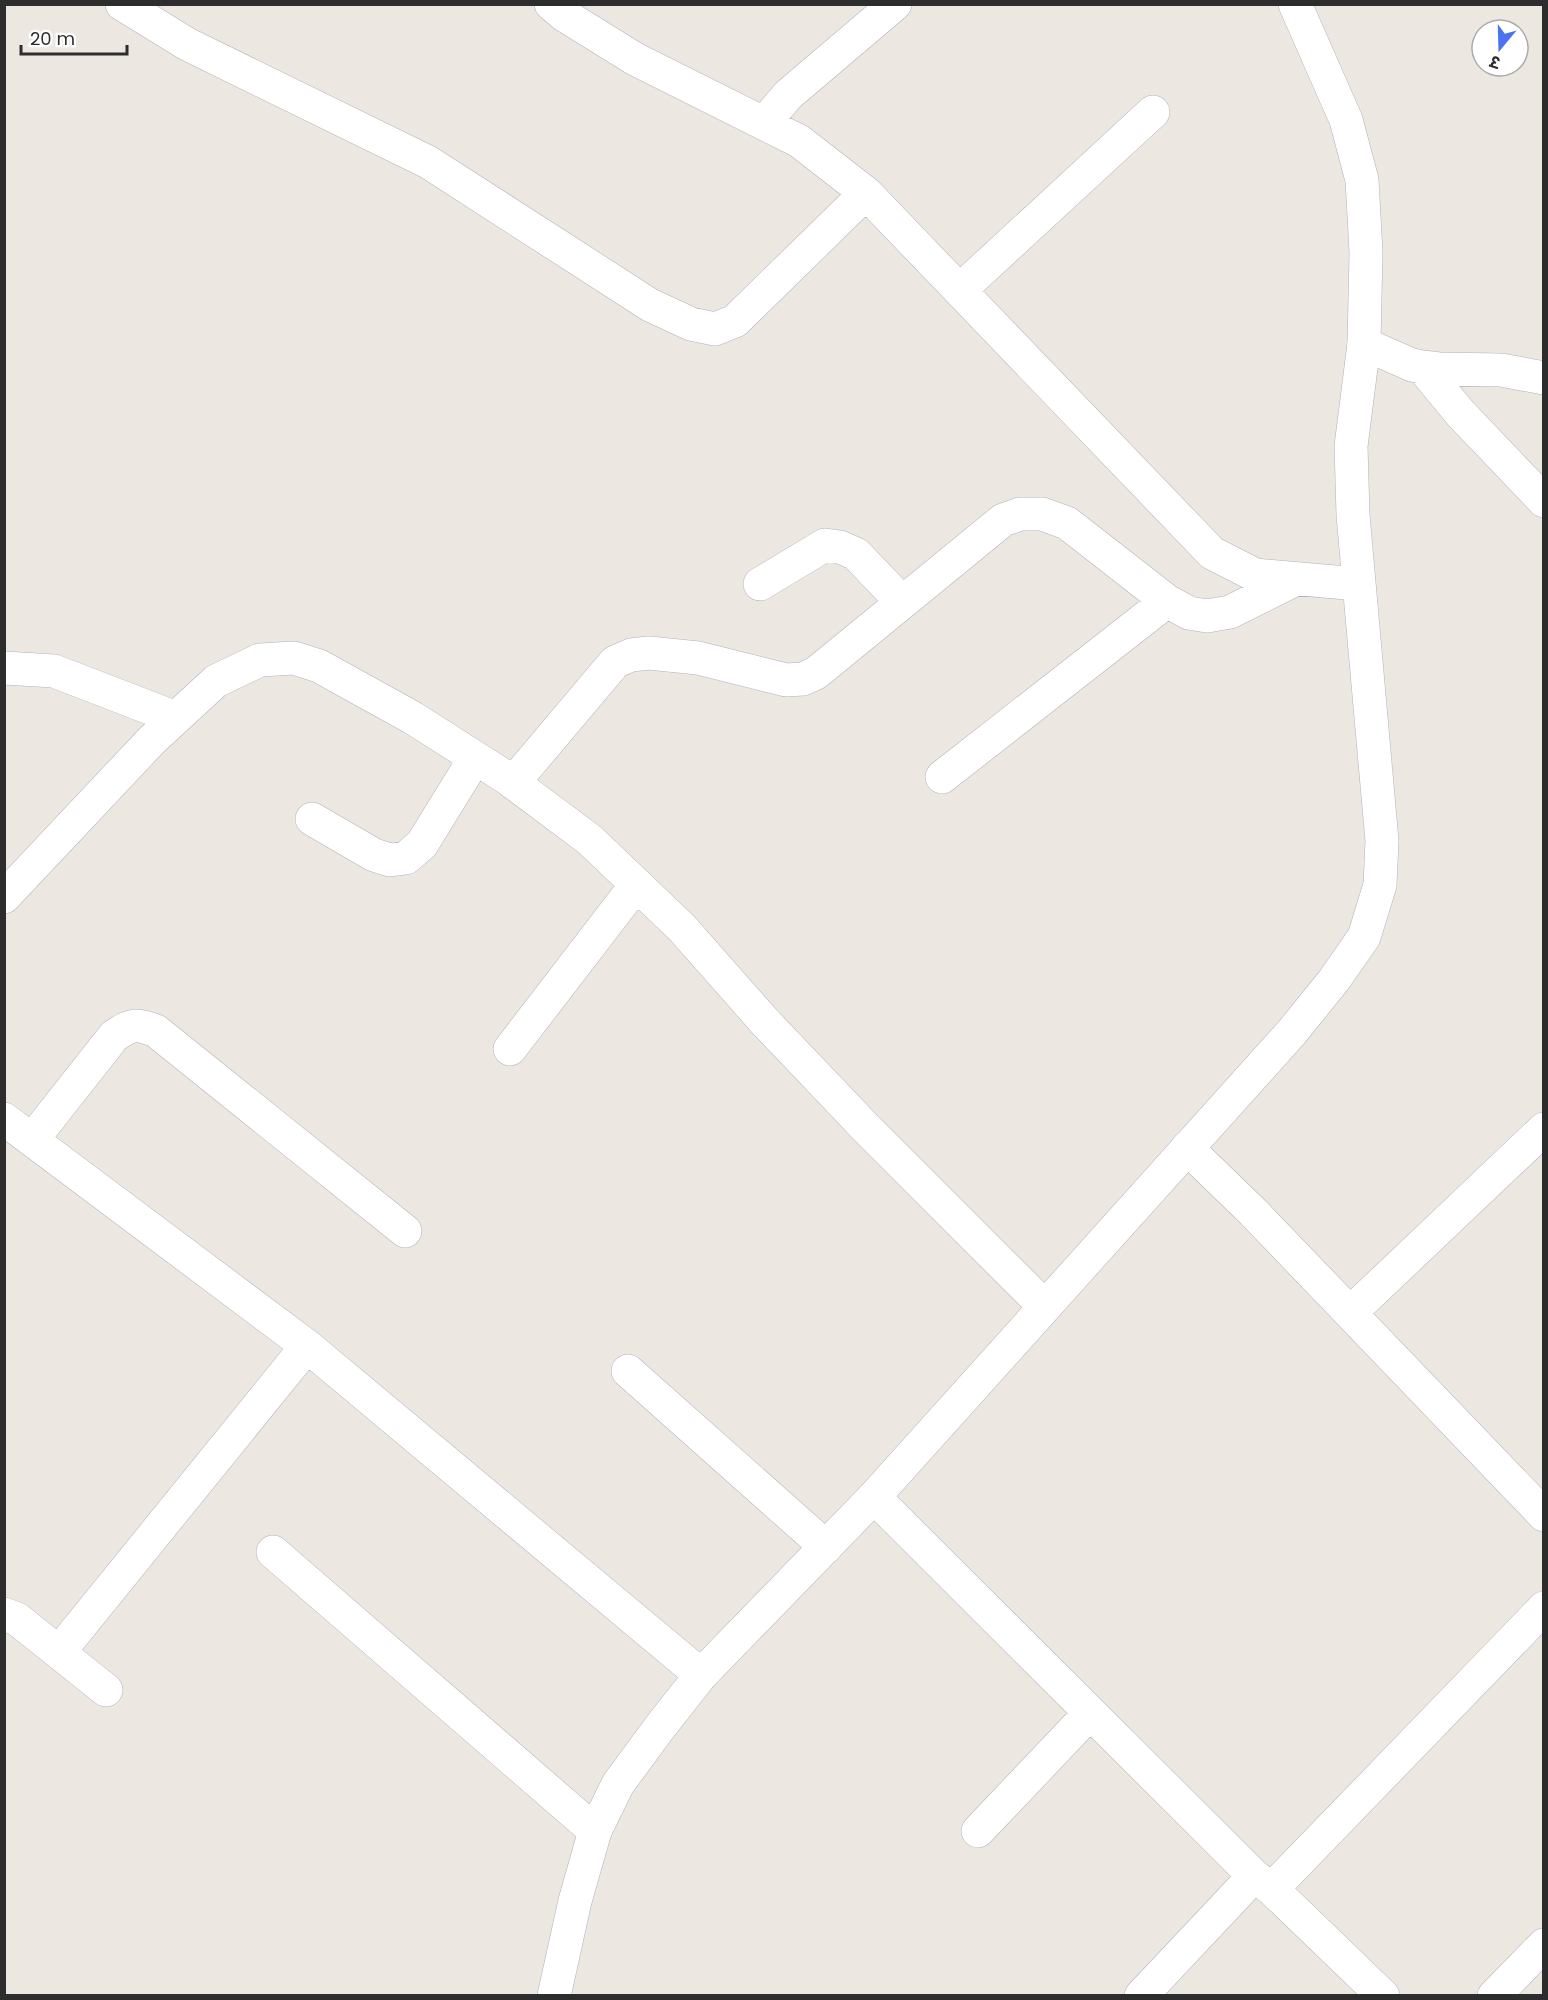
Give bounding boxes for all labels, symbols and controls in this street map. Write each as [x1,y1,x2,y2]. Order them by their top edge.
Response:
scale bar [21,18,128,56]
north arrow [1470,18,1530,78]
text: 20 m [30,26,75,51]
text: उ [1486,49,1504,74]

